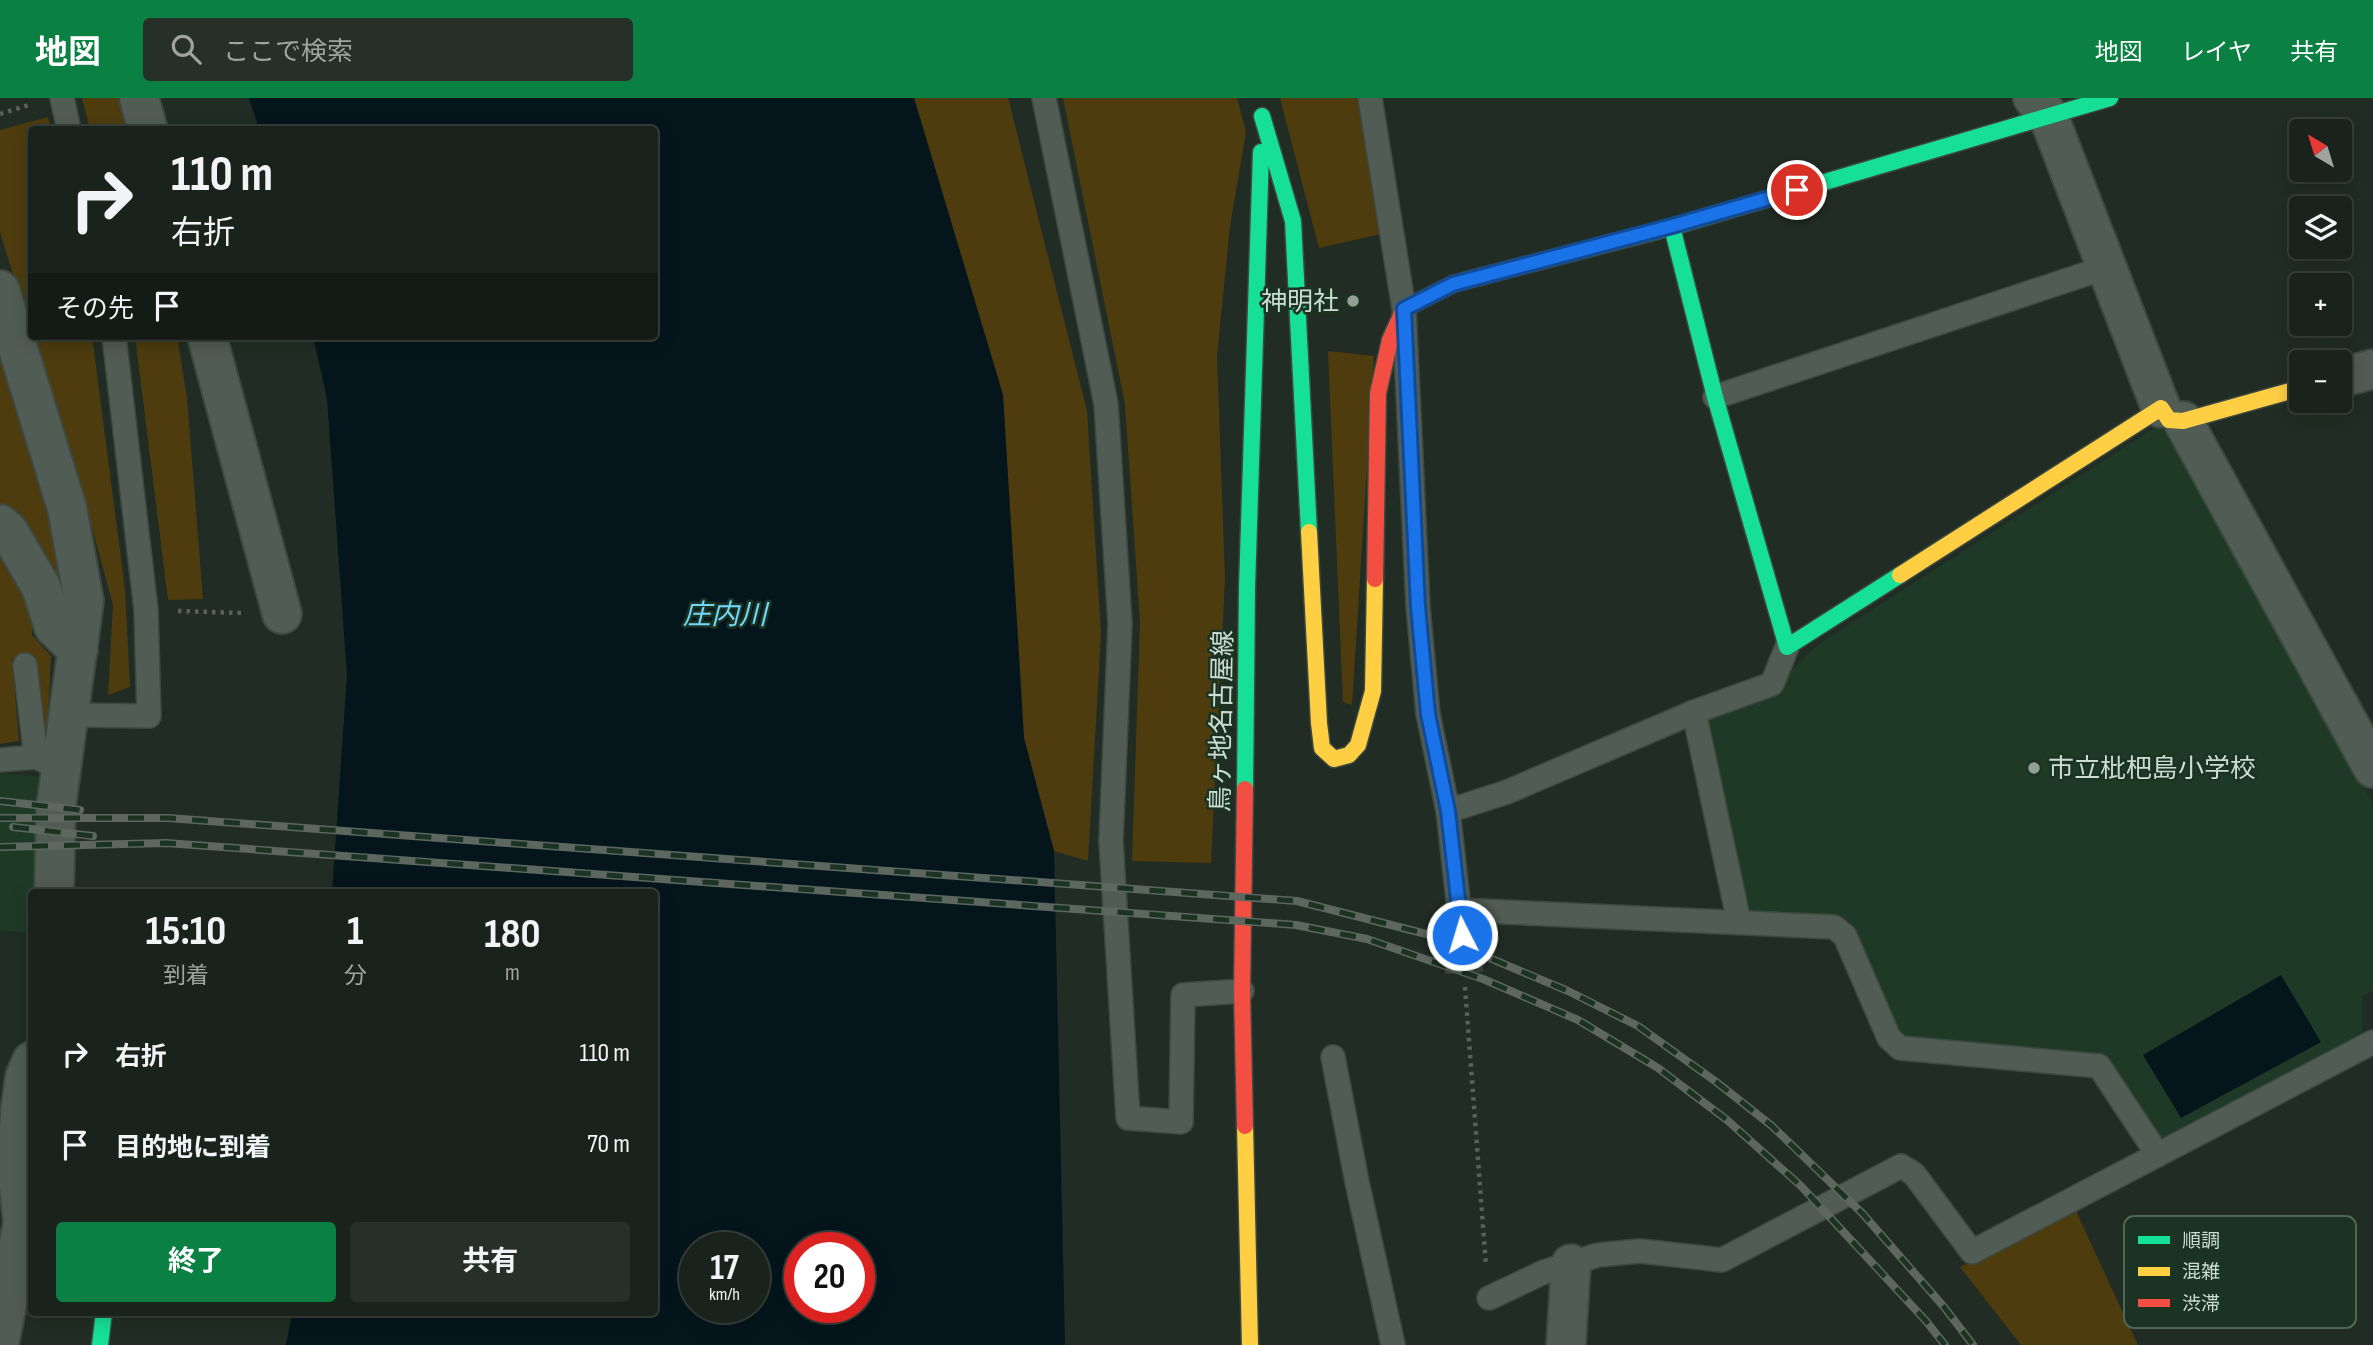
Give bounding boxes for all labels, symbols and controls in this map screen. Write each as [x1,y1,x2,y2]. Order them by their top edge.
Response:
search box [143,18,633,81]
icon: search [167,30,205,68]
text: 地図 [35,33,101,73]
text: ここで検索 [223,37,353,68]
text: 地図 [2095,38,2143,67]
text: レイヤ [2181,38,2252,67]
text: 共有 [2290,38,2338,67]
north arrow [2289,119,2352,182]
map controls [2289,119,2352,413]
text: 110 m [171,146,273,205]
icon: right [56,154,147,245]
pin [1767,160,1827,220]
icon: arrive [1778,171,1816,209]
button: layers [2289,196,2352,259]
text: 右折 [171,214,235,253]
button: + [2289,273,2352,336]
icon: arrive [148,287,186,325]
place label: 神明社 [1261,287,1339,318]
marker: 神明社 [1345,293,1361,309]
text: その先 [56,294,134,325]
button: − [2289,350,2352,413]
water label: 庄内川 [683,599,770,632]
street label: 鳥ヶ地名古屋線 [1205,630,1240,812]
place label: 市立枇杷島小学校 [2048,754,2256,785]
marker: 市立枇杷島小学校 [2026,760,2042,776]
position arrow [1425,898,1499,972]
text: 15:10 [145,906,226,957]
text: 1 [347,906,363,957]
text: 180 [484,909,541,960]
text: m [505,959,520,987]
text: 到着 [163,962,209,990]
text: 分 [344,962,367,990]
icon: right [56,1035,94,1073]
text: 110 m [579,1038,630,1069]
text: 右折 [115,1042,167,1073]
icon: arrive [56,1126,94,1164]
text: 70 m [587,1129,630,1160]
text: 目的地に到着 [115,1133,271,1164]
legend [2124,1216,2356,1328]
button: 終了 [56,1222,336,1302]
button: 共有 [350,1222,630,1302]
text: 順調 [2182,1230,2220,1253]
speed limit sign: 20 [784,1232,875,1323]
text: 17 [710,1247,739,1290]
text: 混雑 [2182,1261,2220,1284]
text: km/h [709,1284,740,1305]
text: 渋滞 [2182,1293,2220,1316]

